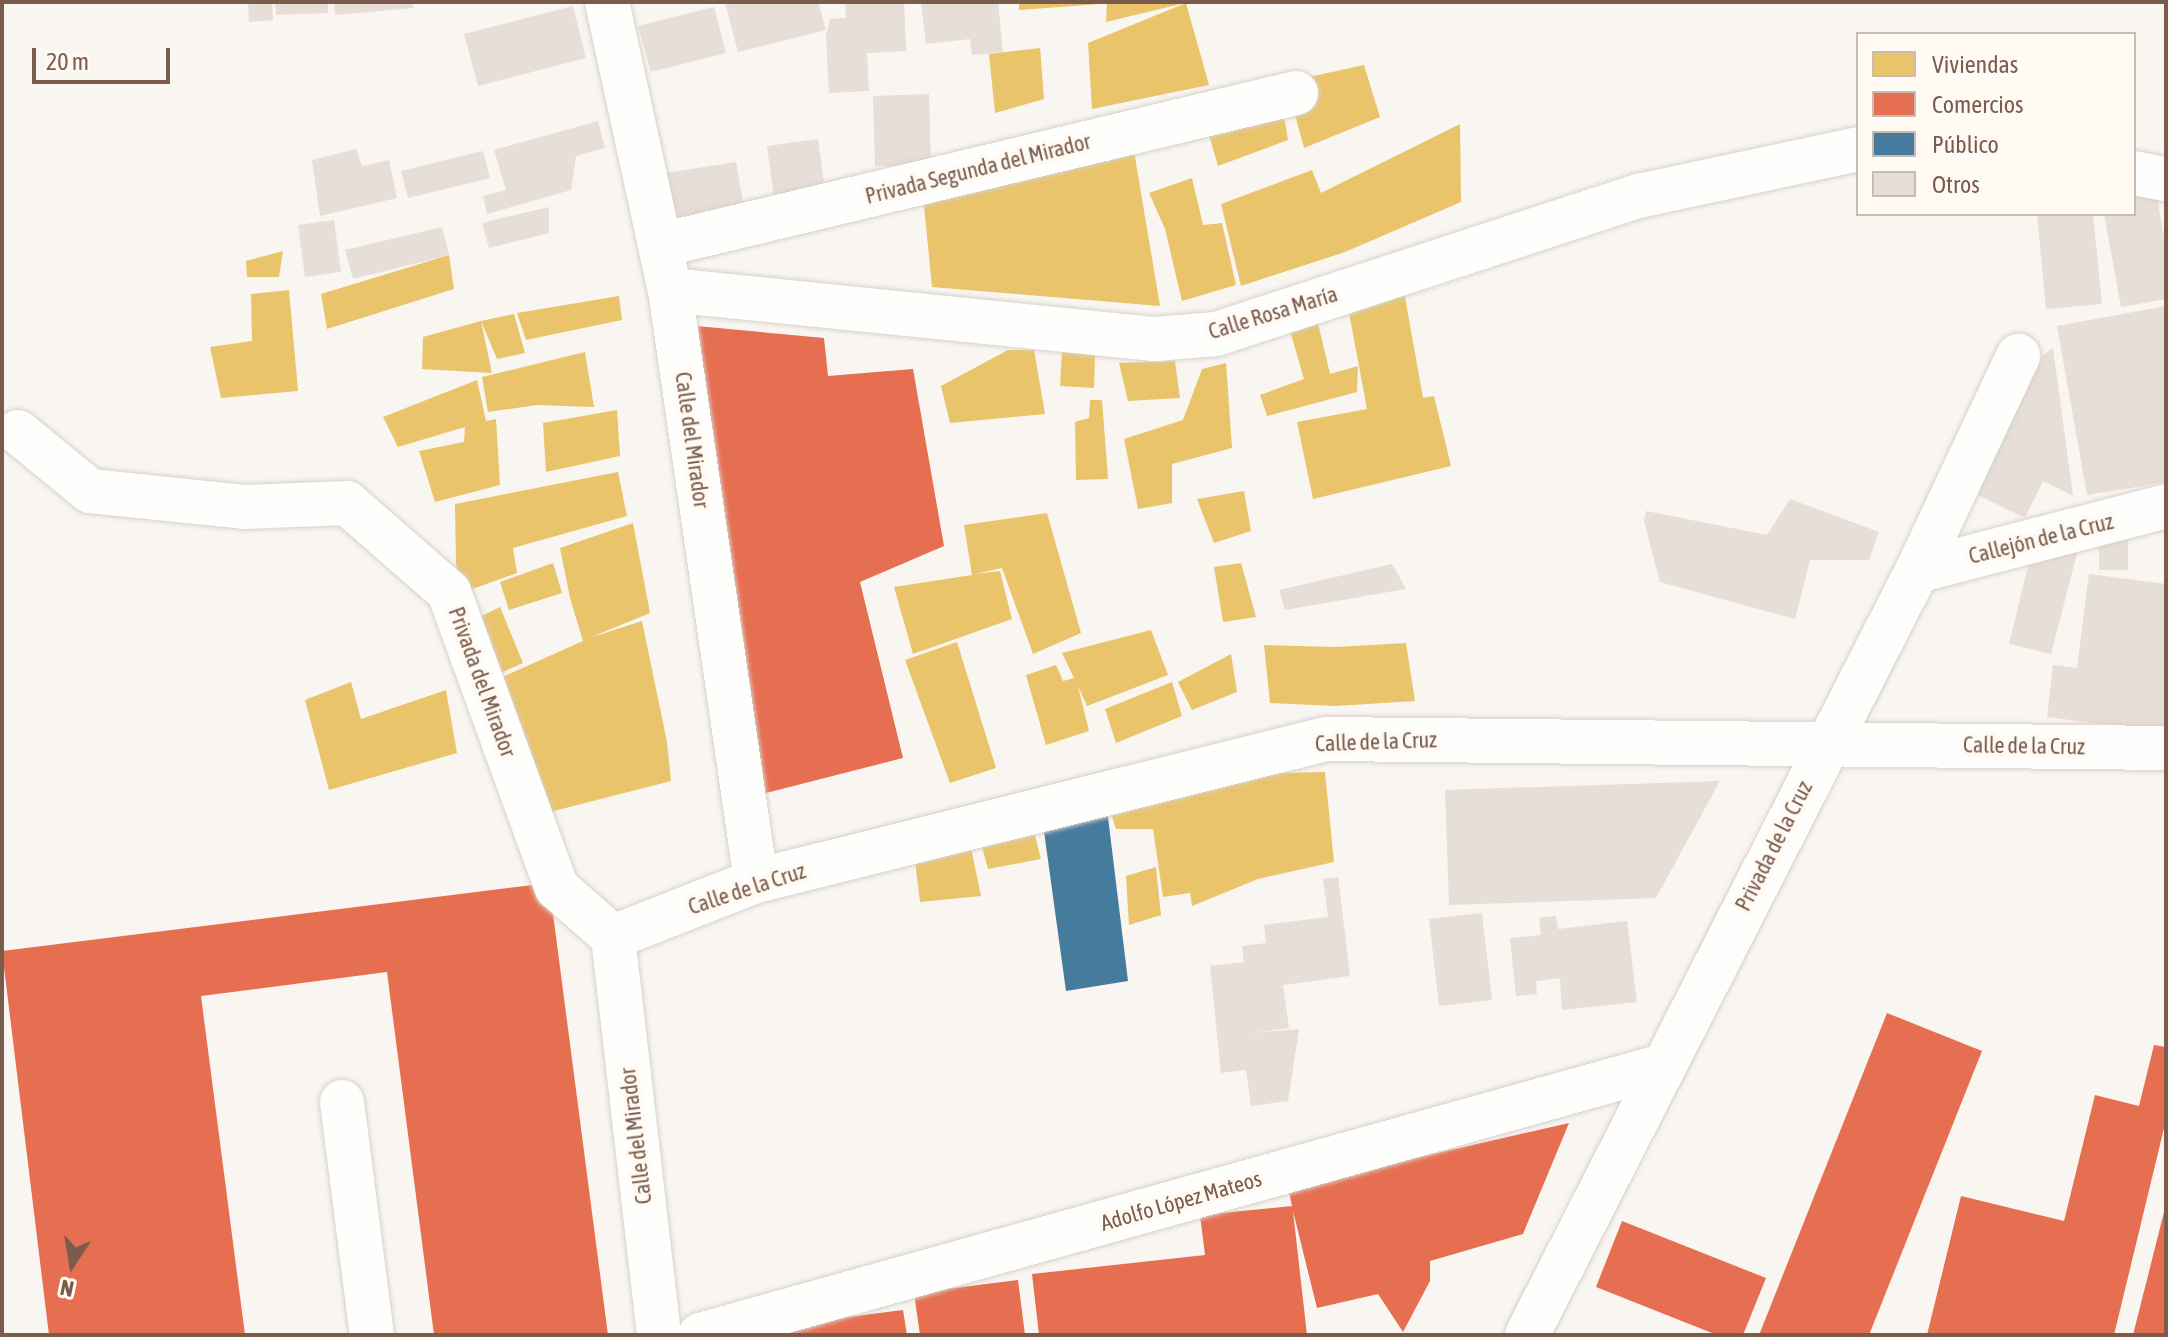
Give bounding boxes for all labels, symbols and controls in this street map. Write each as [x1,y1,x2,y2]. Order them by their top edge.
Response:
scale bar [36,32,174,82]
legend [1856,32,2136,216]
text: 20 m [46,48,89,75]
text: Viviendas [1932,51,2018,78]
text: Comercios [1932,91,2024,118]
street label: Privada Segunda del Mirador [863,128,1093,210]
text: Público [1932,131,1999,158]
text: Otros [1932,171,1980,198]
street label: Calle Rosa María [1205,281,1341,345]
street label: Calle del Mirador [669,370,715,510]
street label: Callejón de la Cruz [1966,508,2116,570]
street label: Privada del Mirador [443,603,521,761]
street label: Calle de la Cruz [1315,727,1437,757]
street label: Calle de la Cruz [1963,732,2085,760]
street label: Privada de la Cruz [1730,777,1818,915]
street label: Calle de la Cruz [685,858,809,920]
street label: Calle del Mirador [615,1066,657,1206]
street label: Adolfo López Mateos [1098,1165,1264,1237]
north arrow [32,1225,112,1305]
text: N [58,1274,76,1303]

